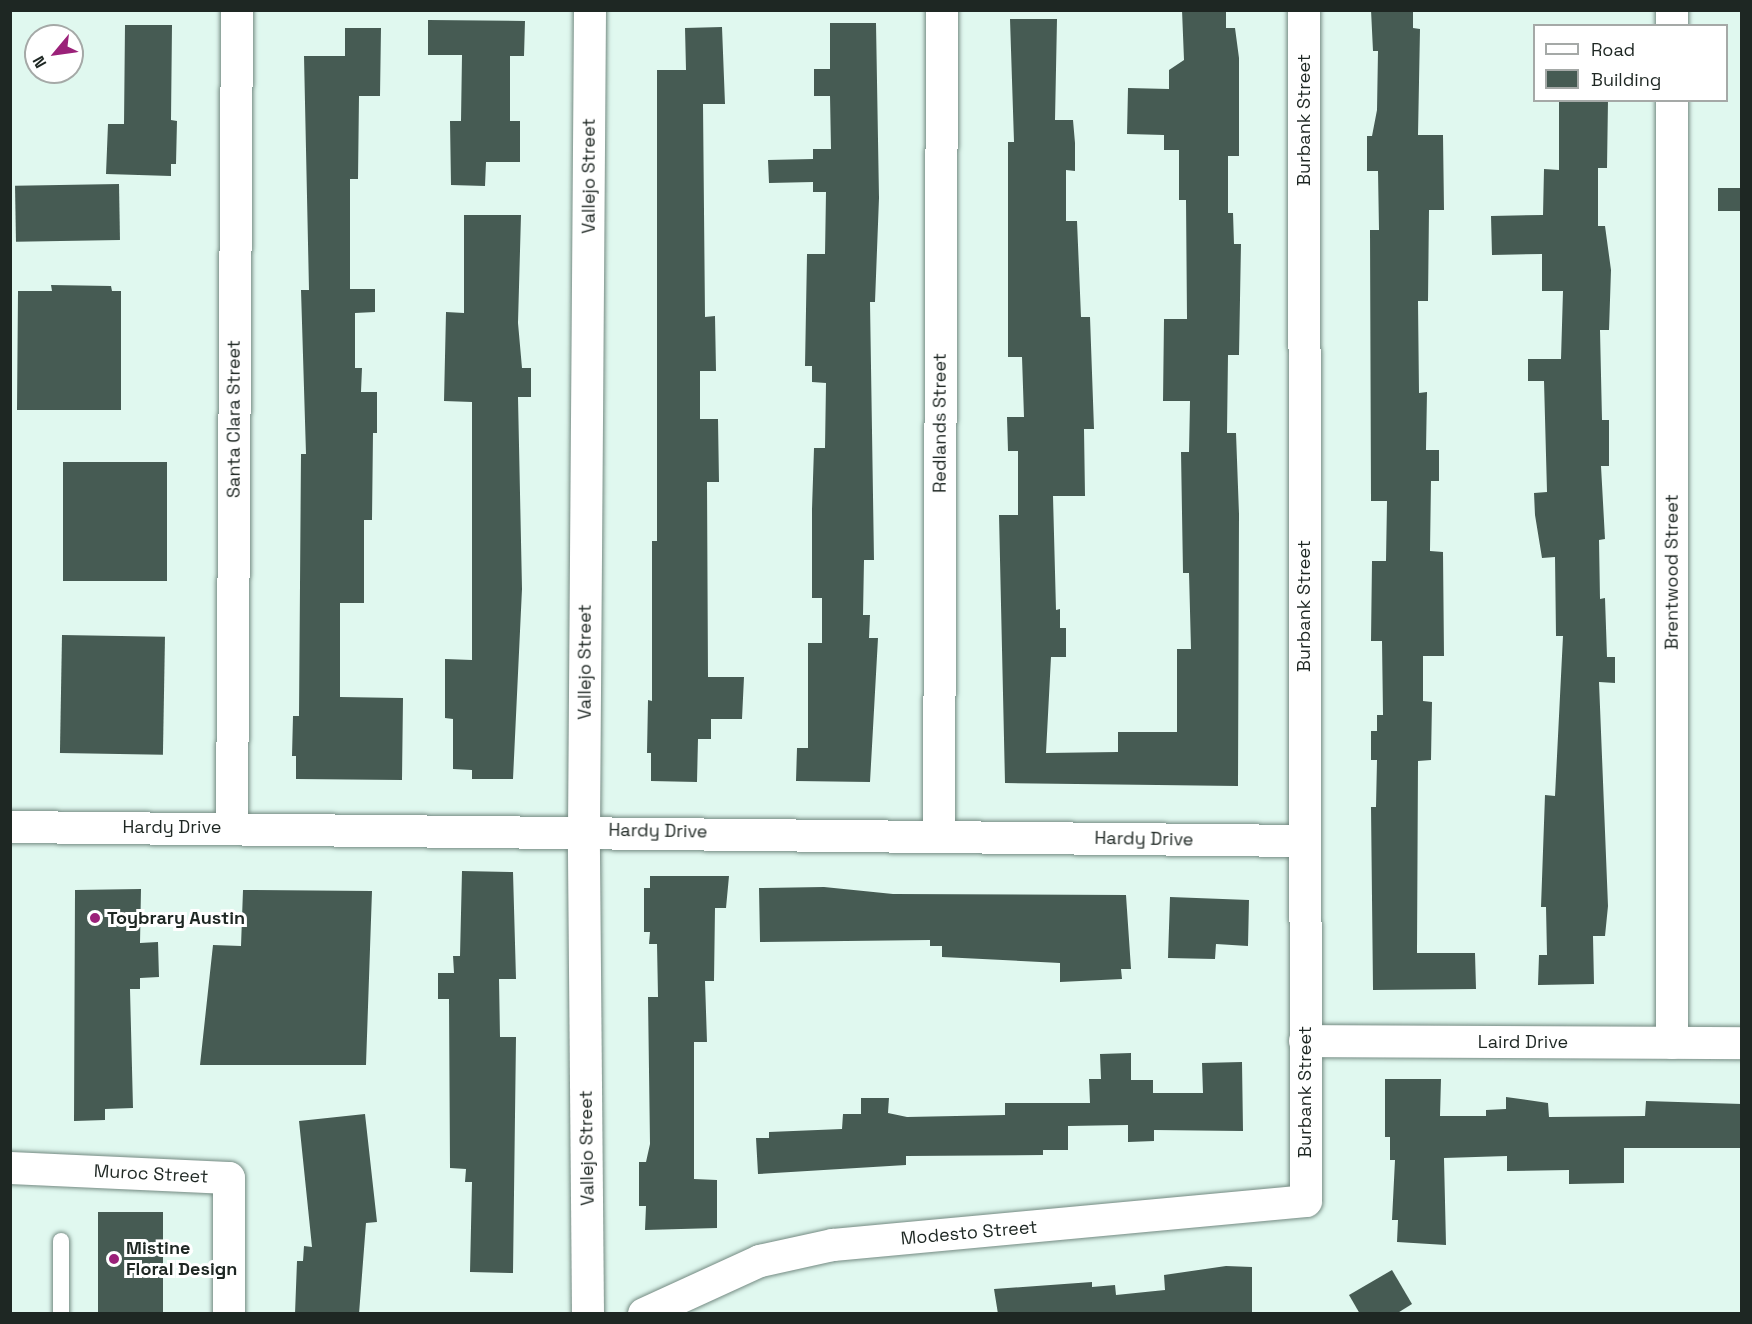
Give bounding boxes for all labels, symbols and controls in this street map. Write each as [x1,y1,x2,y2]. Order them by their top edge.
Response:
north arrow [24,24,84,84]
legend [1533,24,1728,102]
text: Road [1591,38,1635,61]
text: N [28,52,51,72]
street label: Burbank Street [1293,54,1315,186]
text: Building [1591,68,1661,91]
street label: Vallejo Street [578,118,600,234]
street label: Santa Clara Street [223,340,245,498]
street label: Redlands Street [929,353,951,493]
street label: Brentwood Street [1661,494,1683,650]
street label: Burbank Street [1293,540,1315,672]
street label: Vallejo Street [574,604,596,720]
street label: Hardy Drive [123,816,221,838]
street label: Hardy Drive [608,819,708,843]
street label: Hardy Drive [1094,827,1194,851]
place label: Toybrary Austin [107,907,245,929]
marker: Toybrary Austin [88,911,102,925]
street label: Burbank Street [1294,1026,1316,1158]
street label: Laird Drive [1478,1031,1568,1053]
street label: Vallejo Street [575,1090,599,1206]
street label: Muroc Street [93,1160,209,1188]
street label: Modesto Street [900,1216,1038,1250]
place label: Mistine Floral Design [126,1238,237,1280]
marker: Mistine Floral Design [107,1252,121,1266]

